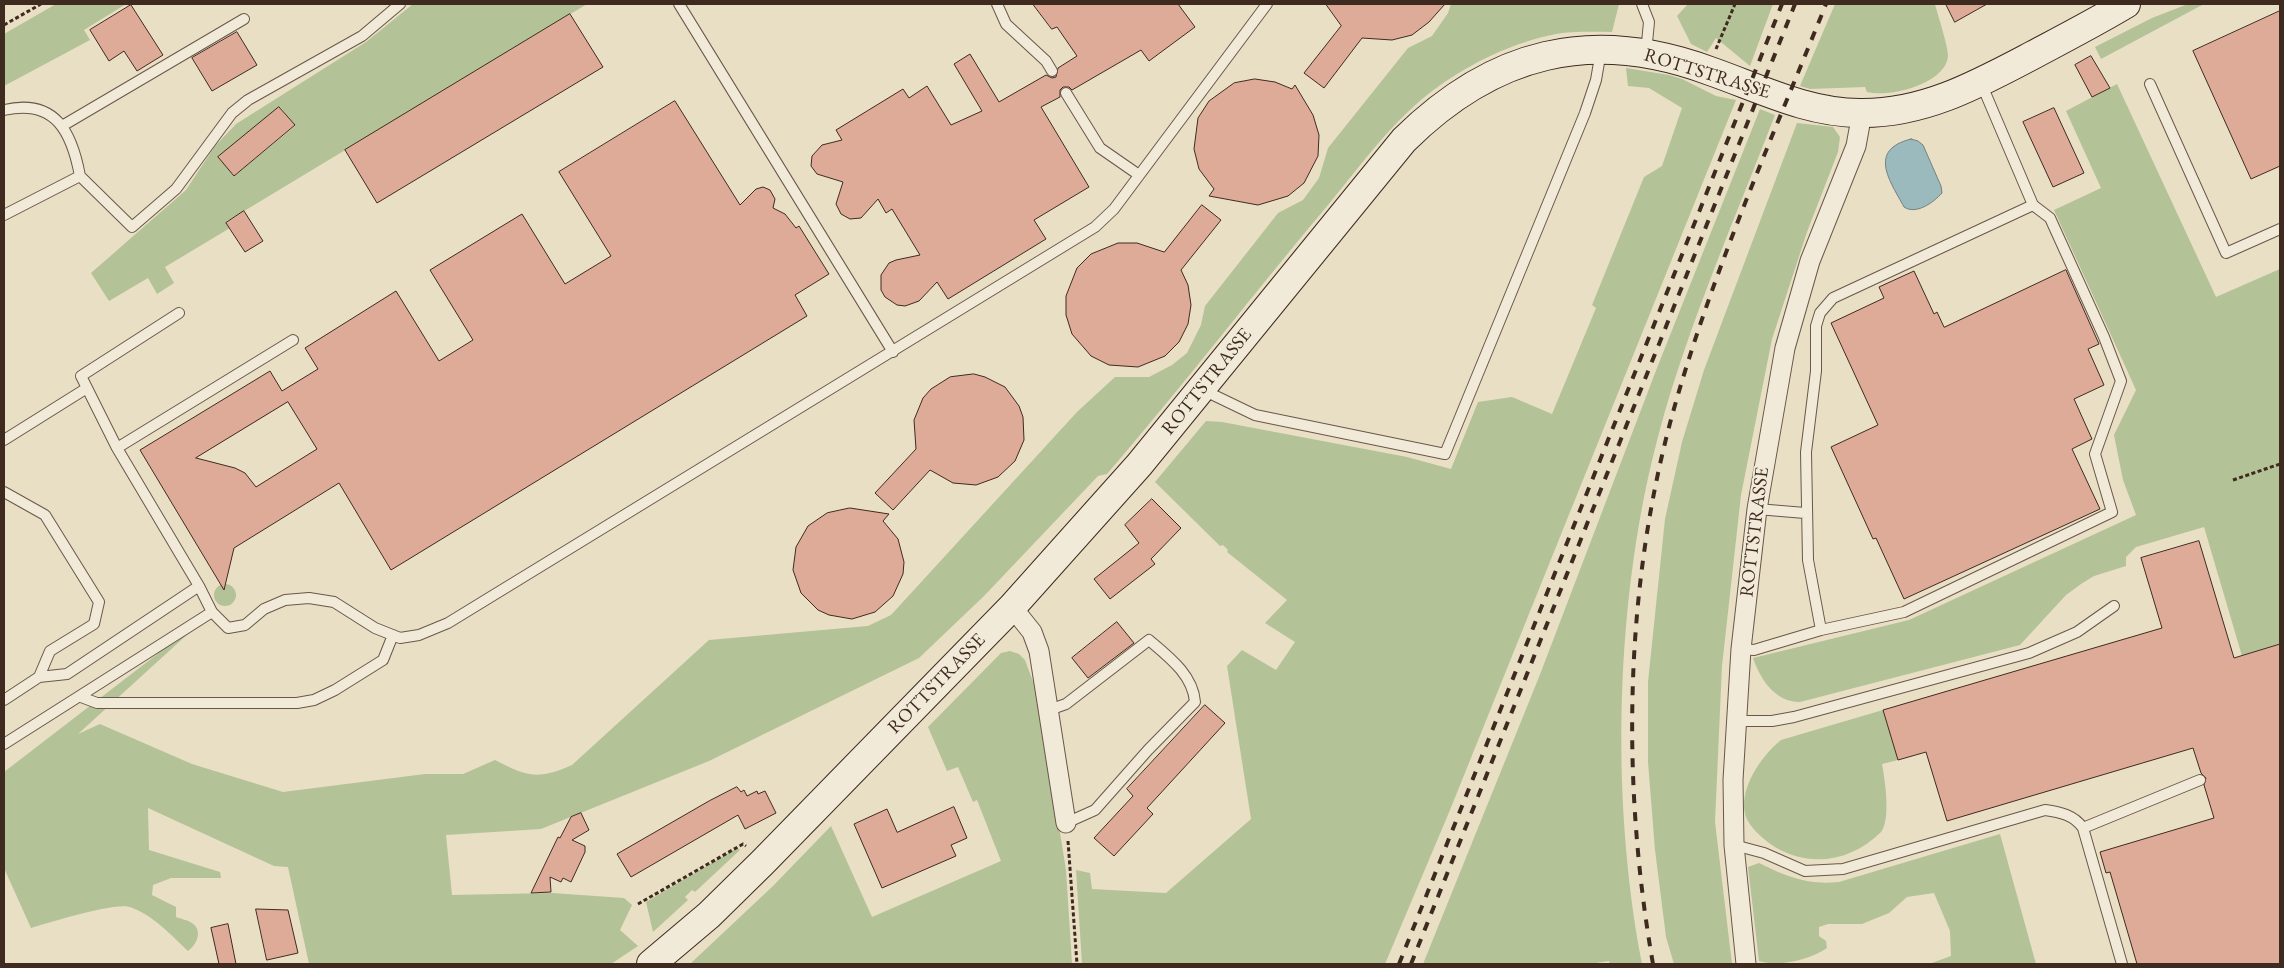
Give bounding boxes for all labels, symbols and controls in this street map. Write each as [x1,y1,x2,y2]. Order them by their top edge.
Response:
street label: ROTTSTRASSE [1641,44,1773,104]
street label: ROTTSTRASSE [1157,324,1257,440]
street label: ROTTSTRASSE [1736,466,1774,598]
street label: ROTTSTRASSE [883,629,991,739]

